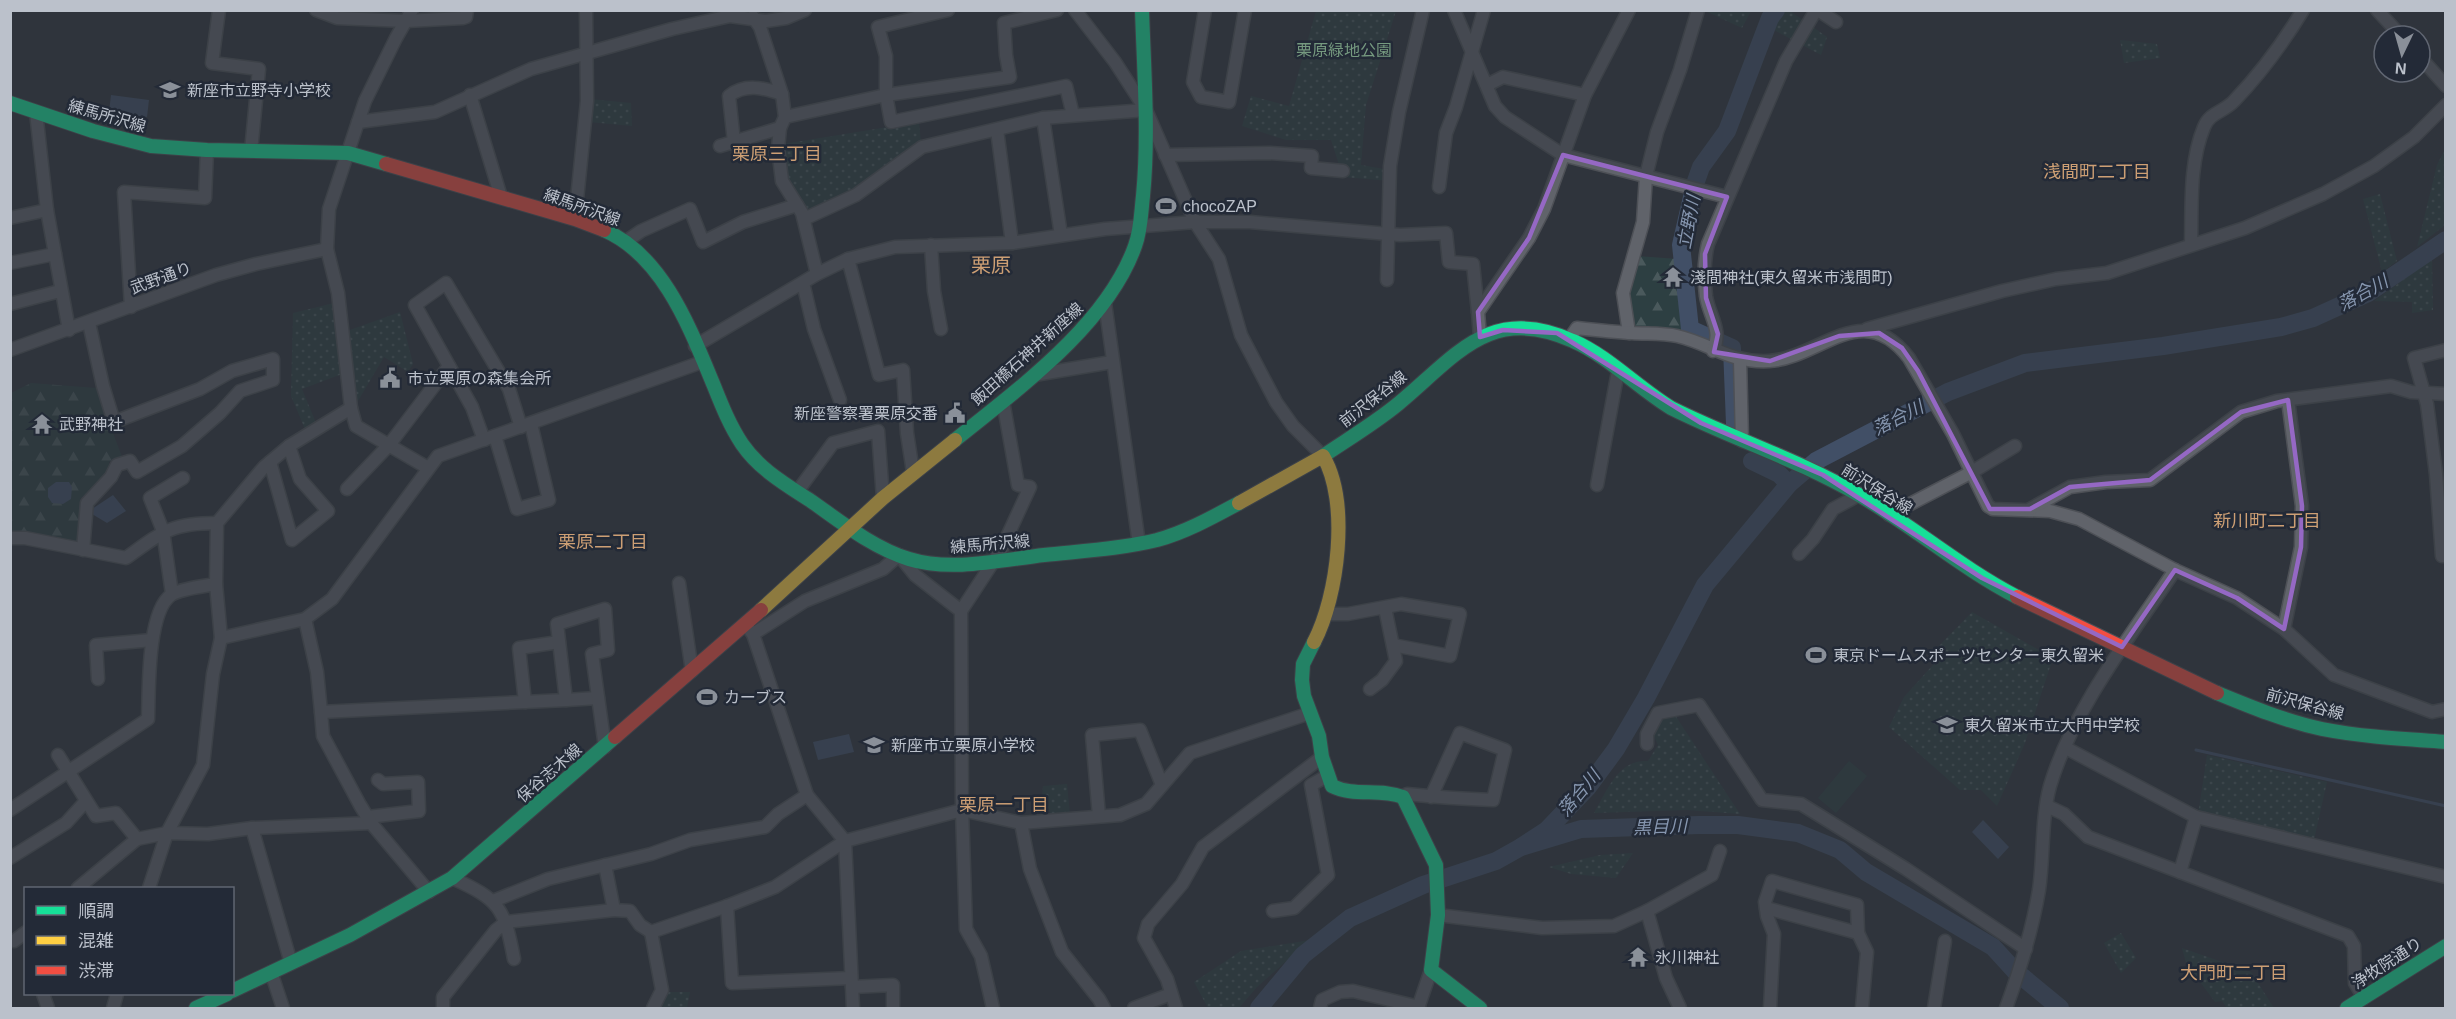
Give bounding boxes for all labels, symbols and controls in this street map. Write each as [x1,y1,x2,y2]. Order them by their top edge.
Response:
north arrow [2372,24,2432,84]
park label: 栗原緑地公園 [1296,42,1392,59]
text: N [2394,59,2407,77]
school or university icon: 新座市立野寺小学校 [158,78,182,102]
place label: 新座市立野寺小学校 [187,82,331,99]
street label: 練馬所沢線 [66,97,148,135]
district label: 栗原三丁目 [732,144,822,164]
district label: 浅間町二丁目 [2043,162,2151,182]
street label: 練馬所沢線 [541,185,623,229]
water label: 立野川 [1674,192,1704,250]
sports icon: chocoZAP [1154,194,1178,218]
place label: chocoZAP [1183,198,1257,215]
district label: 栗原 [971,254,1011,276]
street label: 武野通り [128,259,194,297]
temple icon: 淺間神社(東久留米市浅間町) [1661,265,1685,289]
place label: 淺間神社(東久留米市浅間町) [1690,269,1893,286]
water label: 落合川 [2335,270,2393,315]
street label: 飯田橋石神井新座線 [968,300,1086,408]
public building icon: 市立栗原の森集会所 [378,366,402,390]
street label: 前沢保谷線 [1336,368,1410,430]
place label: 市立栗原の森集会所 [407,370,551,387]
water label: 落合川 [1869,396,1928,439]
public building icon: 新座警察署栗原交番 [943,401,967,425]
place label: 新座警察署栗原交番 [794,405,938,422]
temple icon: 武野神社 [30,412,54,436]
place label: 武野神社 [59,416,123,433]
street label: 前沢保谷線 [1839,461,1915,517]
district label: 新川町二丁目 [2213,511,2321,531]
district label: 栗原二丁目 [558,532,648,552]
street label: 練馬所沢線 [949,532,1031,556]
sports icon: 東京ドームスポーツセンター東久留米 [1804,643,1828,667]
place label: 東京ドームスポーツセンター東久留米 [1833,647,2104,664]
sports icon: カーブス [695,685,719,709]
street label: 前沢保谷線 [2264,685,2346,723]
place label: カーブス [724,689,787,706]
school or university icon: 東久留米市立大門中学校 [1935,713,1959,737]
place label: 東久留米市立大門中学校 [1964,717,2140,734]
school or university icon: 新座市立栗原小学校 [862,733,886,757]
place label: 新座市立栗原小学校 [891,737,1035,754]
street label: 保谷志木線 [513,740,585,806]
water label: 落合川 [1554,764,1605,820]
district label: 栗原一丁目 [959,795,1049,815]
water label: 黒目川 [1633,816,1689,838]
legend [24,887,234,995]
text: 順調 [78,901,114,921]
text: 混雑 [78,931,114,951]
street label: 浄牧院通り [2349,934,2425,992]
temple icon: 氷川神社 [1626,945,1650,969]
place label: 氷川神社 [1655,949,1719,966]
text: 渋滞 [78,961,114,981]
district label: 大門町二丁目 [2180,963,2288,983]

